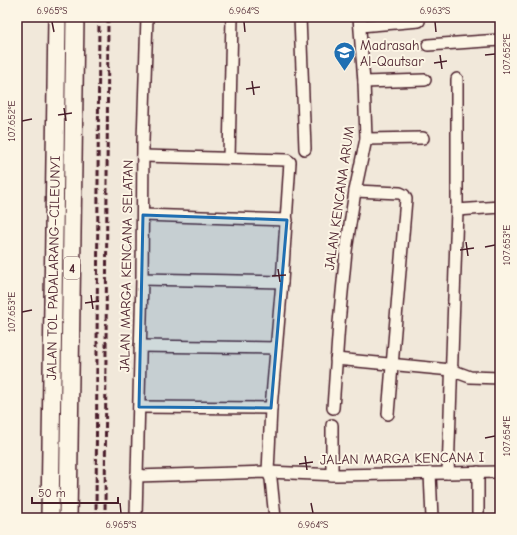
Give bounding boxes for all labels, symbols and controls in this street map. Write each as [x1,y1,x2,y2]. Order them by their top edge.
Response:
text: 6.965°S [36,5,68,17]
text: 6.964°S [229,5,260,17]
text: 6.963°S [420,5,451,17]
text: 107.652°E [501,34,513,74]
place label: Madrasah Al-Qautsar [360,37,424,70]
school or university icon: Madrasah Al-Qautsar [332,40,358,73]
text: 107.652°E [6,101,18,141]
street label: JALAN KENCANA ARUM [321,124,358,271]
street label: JALAN TOL PADALARANG–CILEUNYI [43,156,64,380]
street label: JALAN MARGA KENCANA SELATAN [116,160,137,372]
text: 107.653°E [501,225,513,265]
road number: 4 [64,257,80,279]
text: 107.653°E [6,292,18,332]
text: 107.654°E [501,416,513,456]
street label: JALAN MARGA KENCANA I [320,449,484,468]
scale bar [32,479,118,505]
text: 50 m [38,486,66,500]
text: 6.965°S [105,519,137,531]
text: 6.964°S [298,519,329,531]

